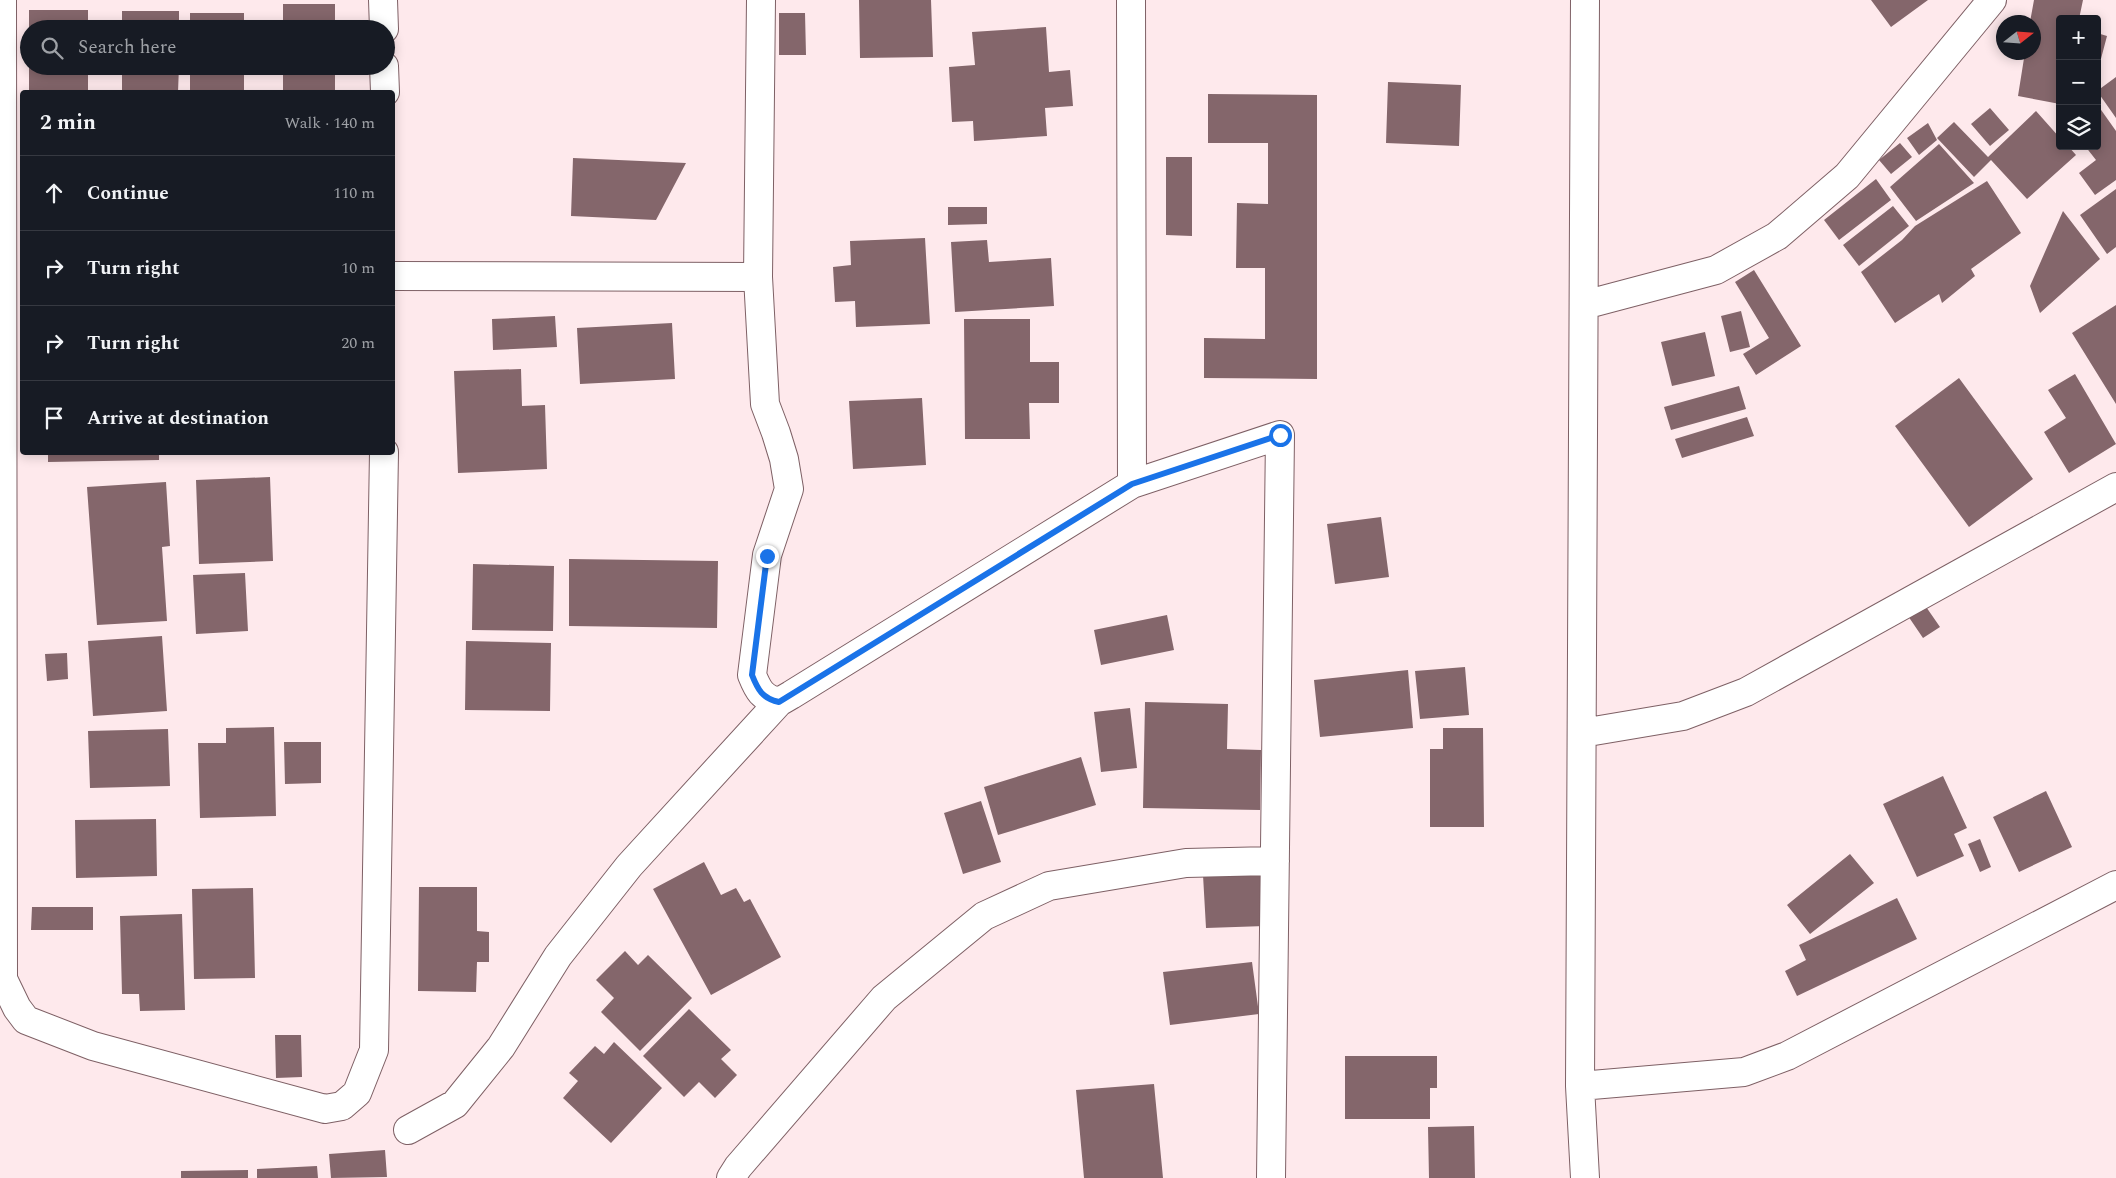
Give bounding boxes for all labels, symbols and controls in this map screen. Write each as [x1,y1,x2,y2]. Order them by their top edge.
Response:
north arrow [1996,15,2041,60]
map controls [2056,15,2101,150]
button: + [2056,15,2101,60]
search box [20,20,395,75]
text: Search here [78,33,177,62]
icon: search [38,34,66,62]
button: − [2056,60,2101,105]
button: layers [2056,105,2101,150]
text: 2 min [40,107,96,139]
text: Walk · 140 m [284,111,375,135]
icon: ahead [40,179,68,207]
text: Continue [87,179,169,208]
text: 110 m [333,181,375,205]
icon: right [40,254,68,282]
text: Turn right [87,254,180,283]
text: 10 m [341,256,375,280]
icon: right [40,329,68,357]
text: Turn right [87,329,180,358]
text: 20 m [341,331,375,355]
icon: arrive [40,404,68,432]
text: Arrive at destination [87,404,269,433]
route start [1269,424,1292,447]
route end [756,545,779,568]

